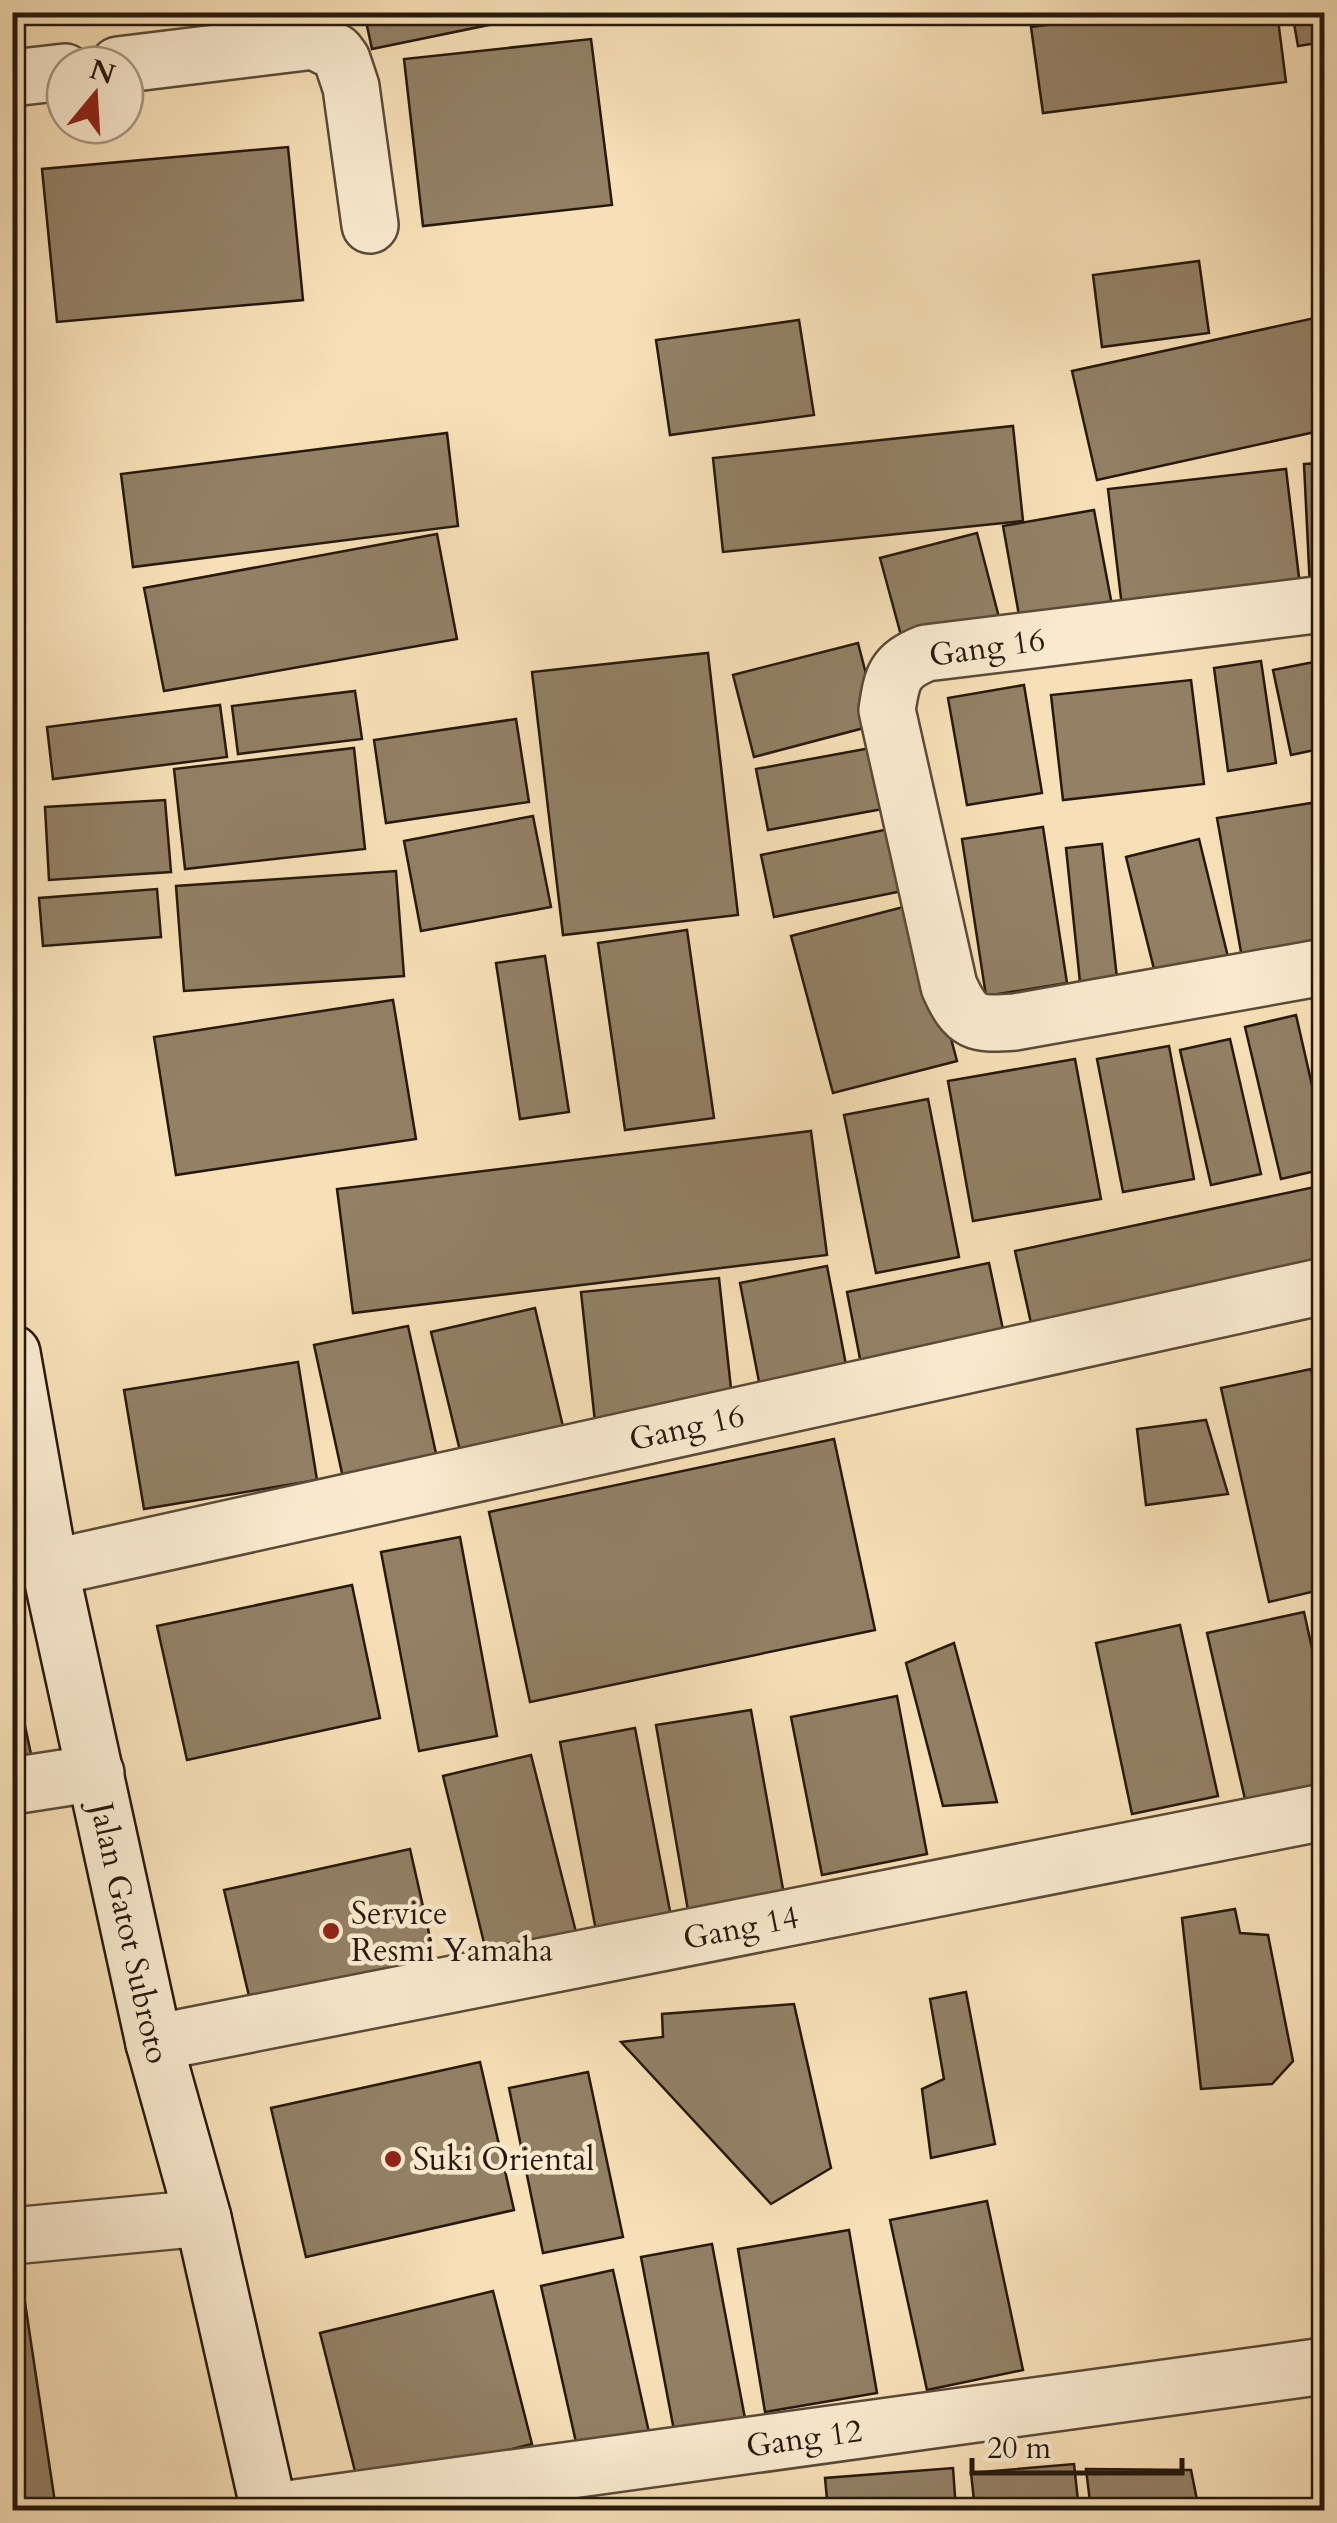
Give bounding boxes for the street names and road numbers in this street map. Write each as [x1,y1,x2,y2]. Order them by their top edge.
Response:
street label: Gang 16 [926,618,1048,678]
street label: Gang 16 [625,1394,749,1462]
street label: Jalan Gatot Subroto [78,1795,180,2069]
street label: Gang 14 [679,1895,802,1961]
street label: Gang 12 [743,2409,865,2469]

